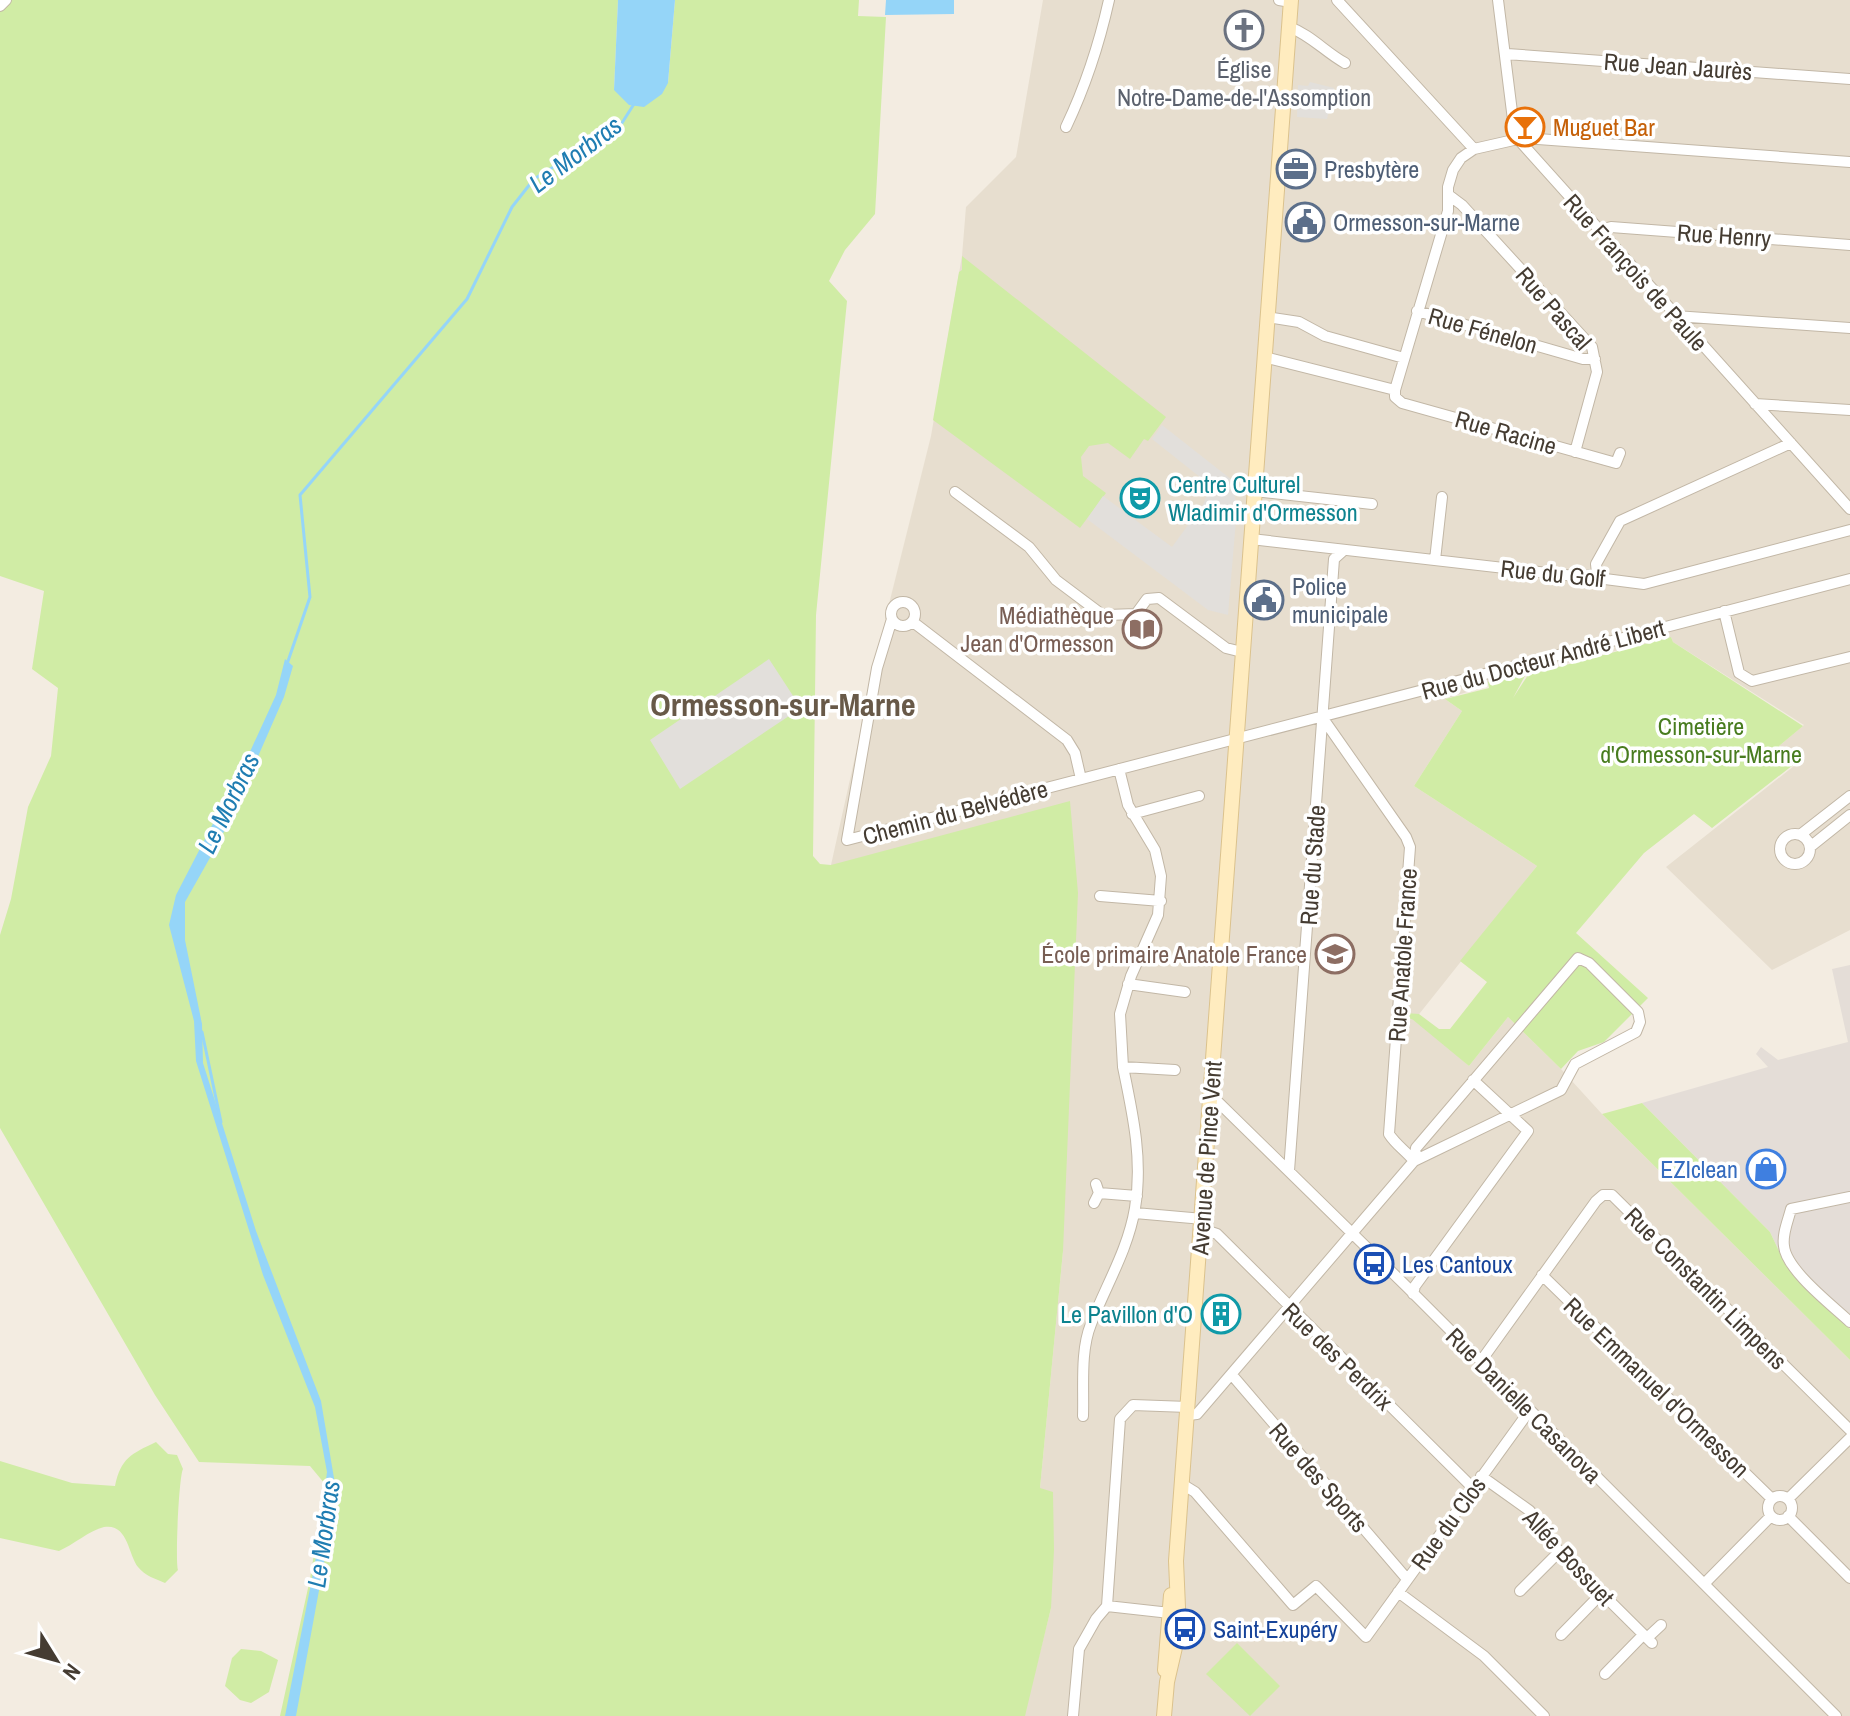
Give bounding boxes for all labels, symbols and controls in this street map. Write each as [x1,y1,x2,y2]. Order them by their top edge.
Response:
church icon: Église Notre-Dame-de-l'Assomption [1223,9,1265,51]
street label: Rue Jean Jaurès [1603,45,1753,87]
place label: Église Notre-Dame-de-l'Assomption [1117,53,1371,113]
bar icon: Muguet Bar [1504,106,1546,148]
water label: Le Morbras [521,108,629,200]
place label: Muguet Bar [1553,111,1655,143]
office icon: Presbytère [1275,148,1317,190]
place label: Presbytère [1324,153,1419,185]
street label: Rue François de Paule [1557,186,1715,358]
public building icon: Ormesson-sur-Marne [1284,201,1326,243]
place label: Ormesson-sur-Marne [1333,206,1520,238]
street label: Rue Henry [1676,216,1772,254]
street label: Rue Pascal [1509,260,1599,356]
street label: Rue Fénelon [1425,299,1541,361]
street label: Rue Racine [1452,402,1560,462]
place label: Centre Culturel Wladimir d'Ormesson [1168,468,1358,528]
theatre icon: Centre Culturel Wladimir d'Ormesson [1119,477,1161,519]
street label: Rue du Golf [1499,552,1607,594]
place label: Police municipale [1292,570,1388,630]
public building icon: Police municipale [1243,579,1285,621]
place label: Médiathèque Jean d'Ormesson [960,599,1114,659]
library icon: Médiathèque Jean d'Ormesson [1121,608,1163,650]
street label: Rue du Docteur André Libert [1418,611,1669,707]
district label: Ormesson-sur-Marne [650,683,916,726]
park label: Cimetière d'Ormesson-sur-Marne [1600,710,1802,770]
water label: Le Morbras [189,747,267,859]
street label: Chemin du Belvédère [859,772,1051,852]
street label: Rue du Stade [1292,804,1332,926]
street label: Rue Anatole France [1380,867,1424,1043]
school or university icon: École primaire Anatole France [1314,933,1356,975]
place label: École primaire Anatole France [1041,938,1307,970]
street label: Avenue de Pince Vent [1183,1059,1229,1257]
shop icon: EZIclean [1745,1148,1787,1190]
place label: EZIclean [1660,1153,1738,1185]
street label: Rue Constantin Limpens [1618,1200,1794,1376]
bus stop icon: Les Cantoux [1353,1243,1395,1285]
place label: Les Cantoux [1402,1248,1513,1280]
street label: Rue Emmanuel d'Ormesson [1557,1290,1757,1484]
building icon: Le Pavillon d'O [1200,1293,1242,1335]
street label: Rue des Perdrix [1276,1295,1400,1417]
place label: Le Pavillon d'O [1060,1298,1193,1330]
street label: Rue Danielle Casanova [1439,1320,1609,1490]
street label: Rue des Sports [1262,1415,1376,1539]
street label: Rue du Clos [1403,1470,1493,1576]
water label: Le Morbras [298,1478,348,1590]
street label: Allée Bossuet [1516,1501,1622,1612]
bus stop icon: Saint-Exupéry [1164,1608,1206,1650]
place label: Saint-Exupéry [1213,1613,1338,1645]
north arrow [16,1620,96,1700]
text: N [56,1658,88,1686]

